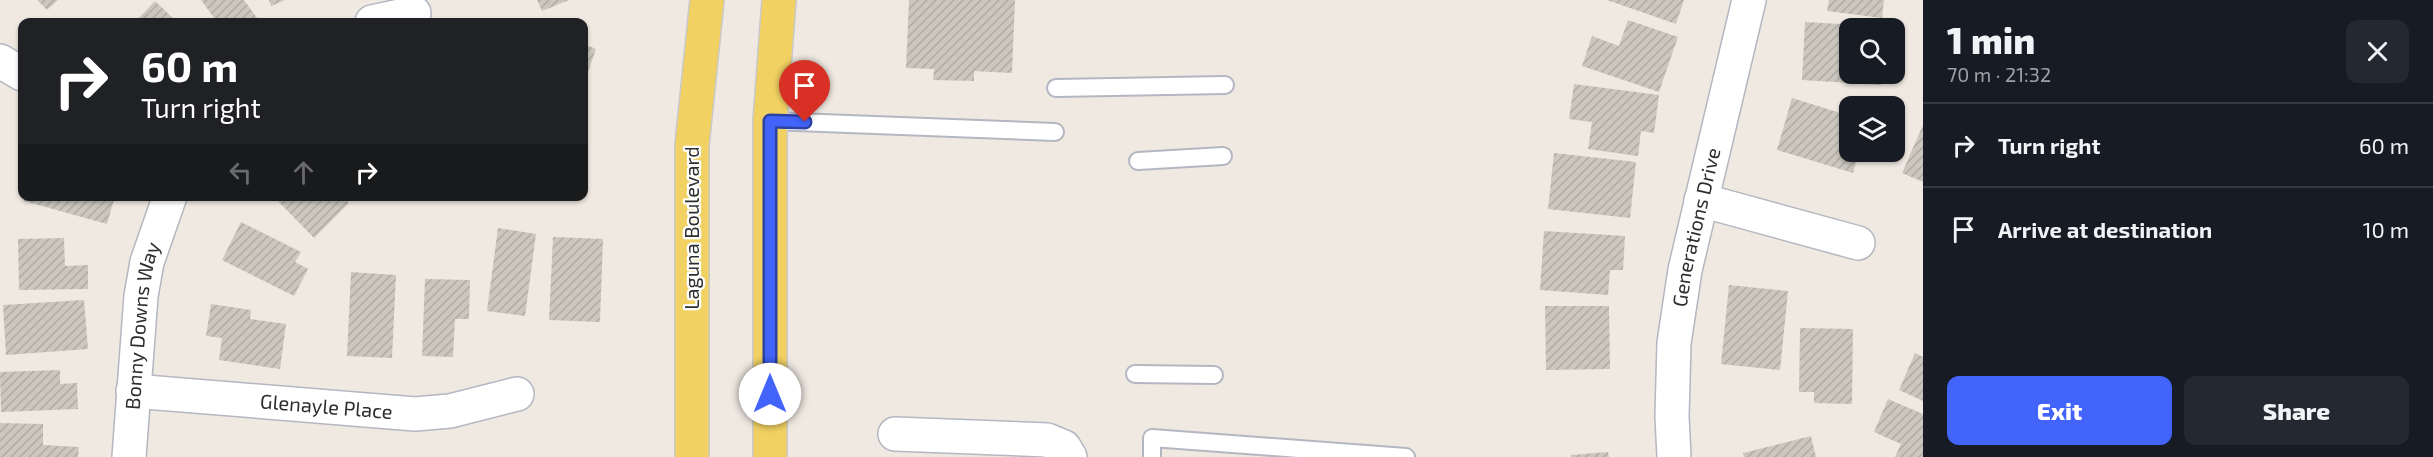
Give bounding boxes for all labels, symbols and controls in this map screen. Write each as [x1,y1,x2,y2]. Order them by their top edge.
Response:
map controls [1839,18,1905,162]
button: search [1839,18,1905,84]
text: 1 min [1947,18,2035,61]
button: close [2346,20,2409,83]
text: 60 m [141,40,238,90]
icon: right [42,42,120,120]
pin [779,60,830,122]
text: 70 m · 21:32 [1947,62,2051,86]
icon: arrive [788,69,821,102]
text: Turn right [141,91,261,123]
button: layers [1839,96,1905,162]
icon: right [1947,129,1980,162]
text: Turn right [1998,132,2100,158]
text: 60 m [2359,132,2409,158]
street label: Generations Drive [1667,145,1725,308]
street label: Laguna Boulevard [679,146,703,310]
icon: left [224,156,257,189]
icon: ahead [287,156,320,189]
icon: right [350,156,383,189]
icon: arrive [1947,213,1980,246]
text: Arrive at destination [1998,216,2212,242]
text: 10 m [2363,216,2409,242]
street label: Bonny Downs Way [120,238,164,410]
position arrow [738,362,802,426]
button: Exit [1947,376,2172,445]
button: Share [2184,376,2409,445]
street label: Glenayle Place [259,388,394,423]

